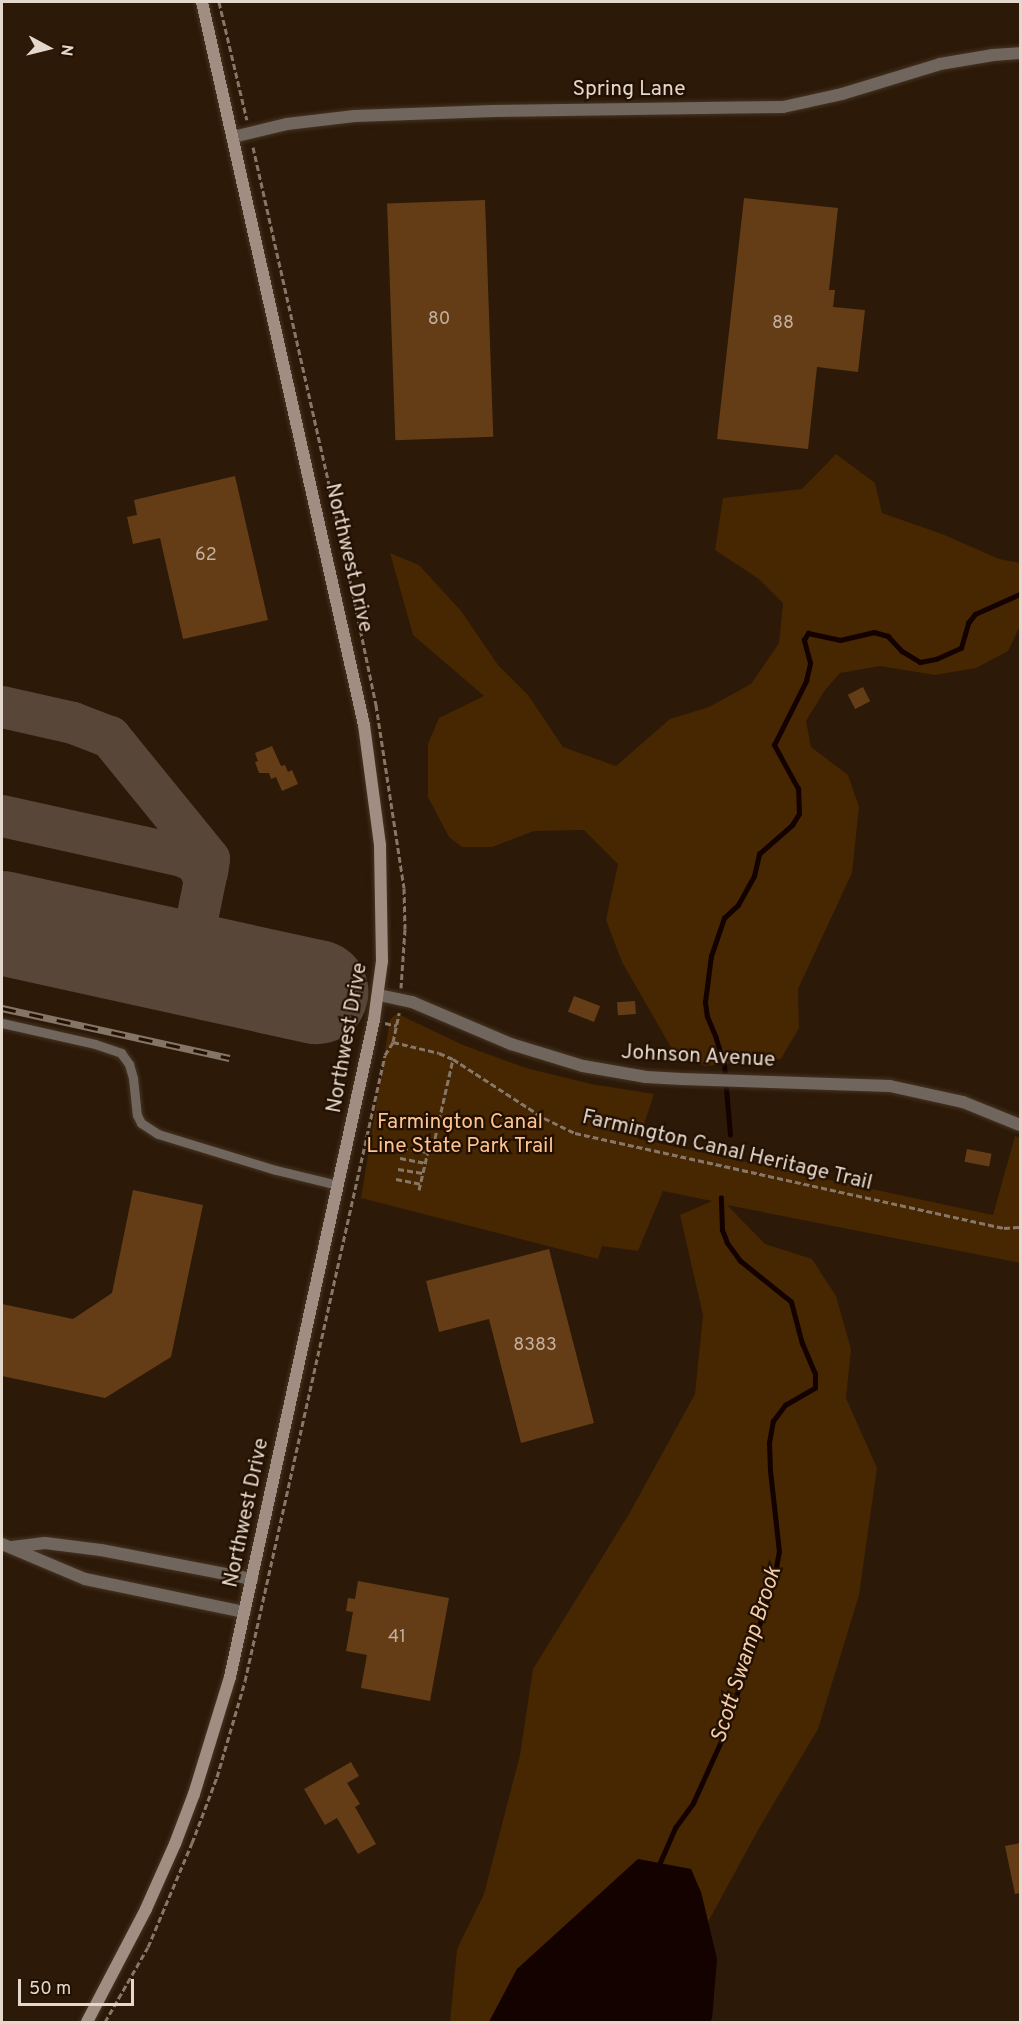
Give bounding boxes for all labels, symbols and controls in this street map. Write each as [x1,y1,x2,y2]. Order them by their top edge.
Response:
north arrow [18,18,78,78]
text: N [55,43,76,57]
street label: Spring Lane [572,77,686,103]
house number: 80 [428,309,450,331]
house number: 88 [772,313,794,335]
street label: Northwest Drive [319,481,377,635]
house number: 62 [195,545,217,567]
street label: Northwest Drive [322,961,374,1115]
street label: Johnson Avenue [620,1040,776,1074]
street label: Farmington Canal Heritage Trail [579,1105,875,1197]
park label: Farmington Canal Line State Park Trail [366,1110,554,1160]
house number: 8383 [513,1335,557,1357]
street label: Northwest Drive [219,1436,275,1590]
water label: Scott Swamp Brook [706,1563,788,1747]
house number: 41 [388,1627,406,1649]
scale bar [21,1967,136,2005]
text: 50 m [29,1978,71,2001]

